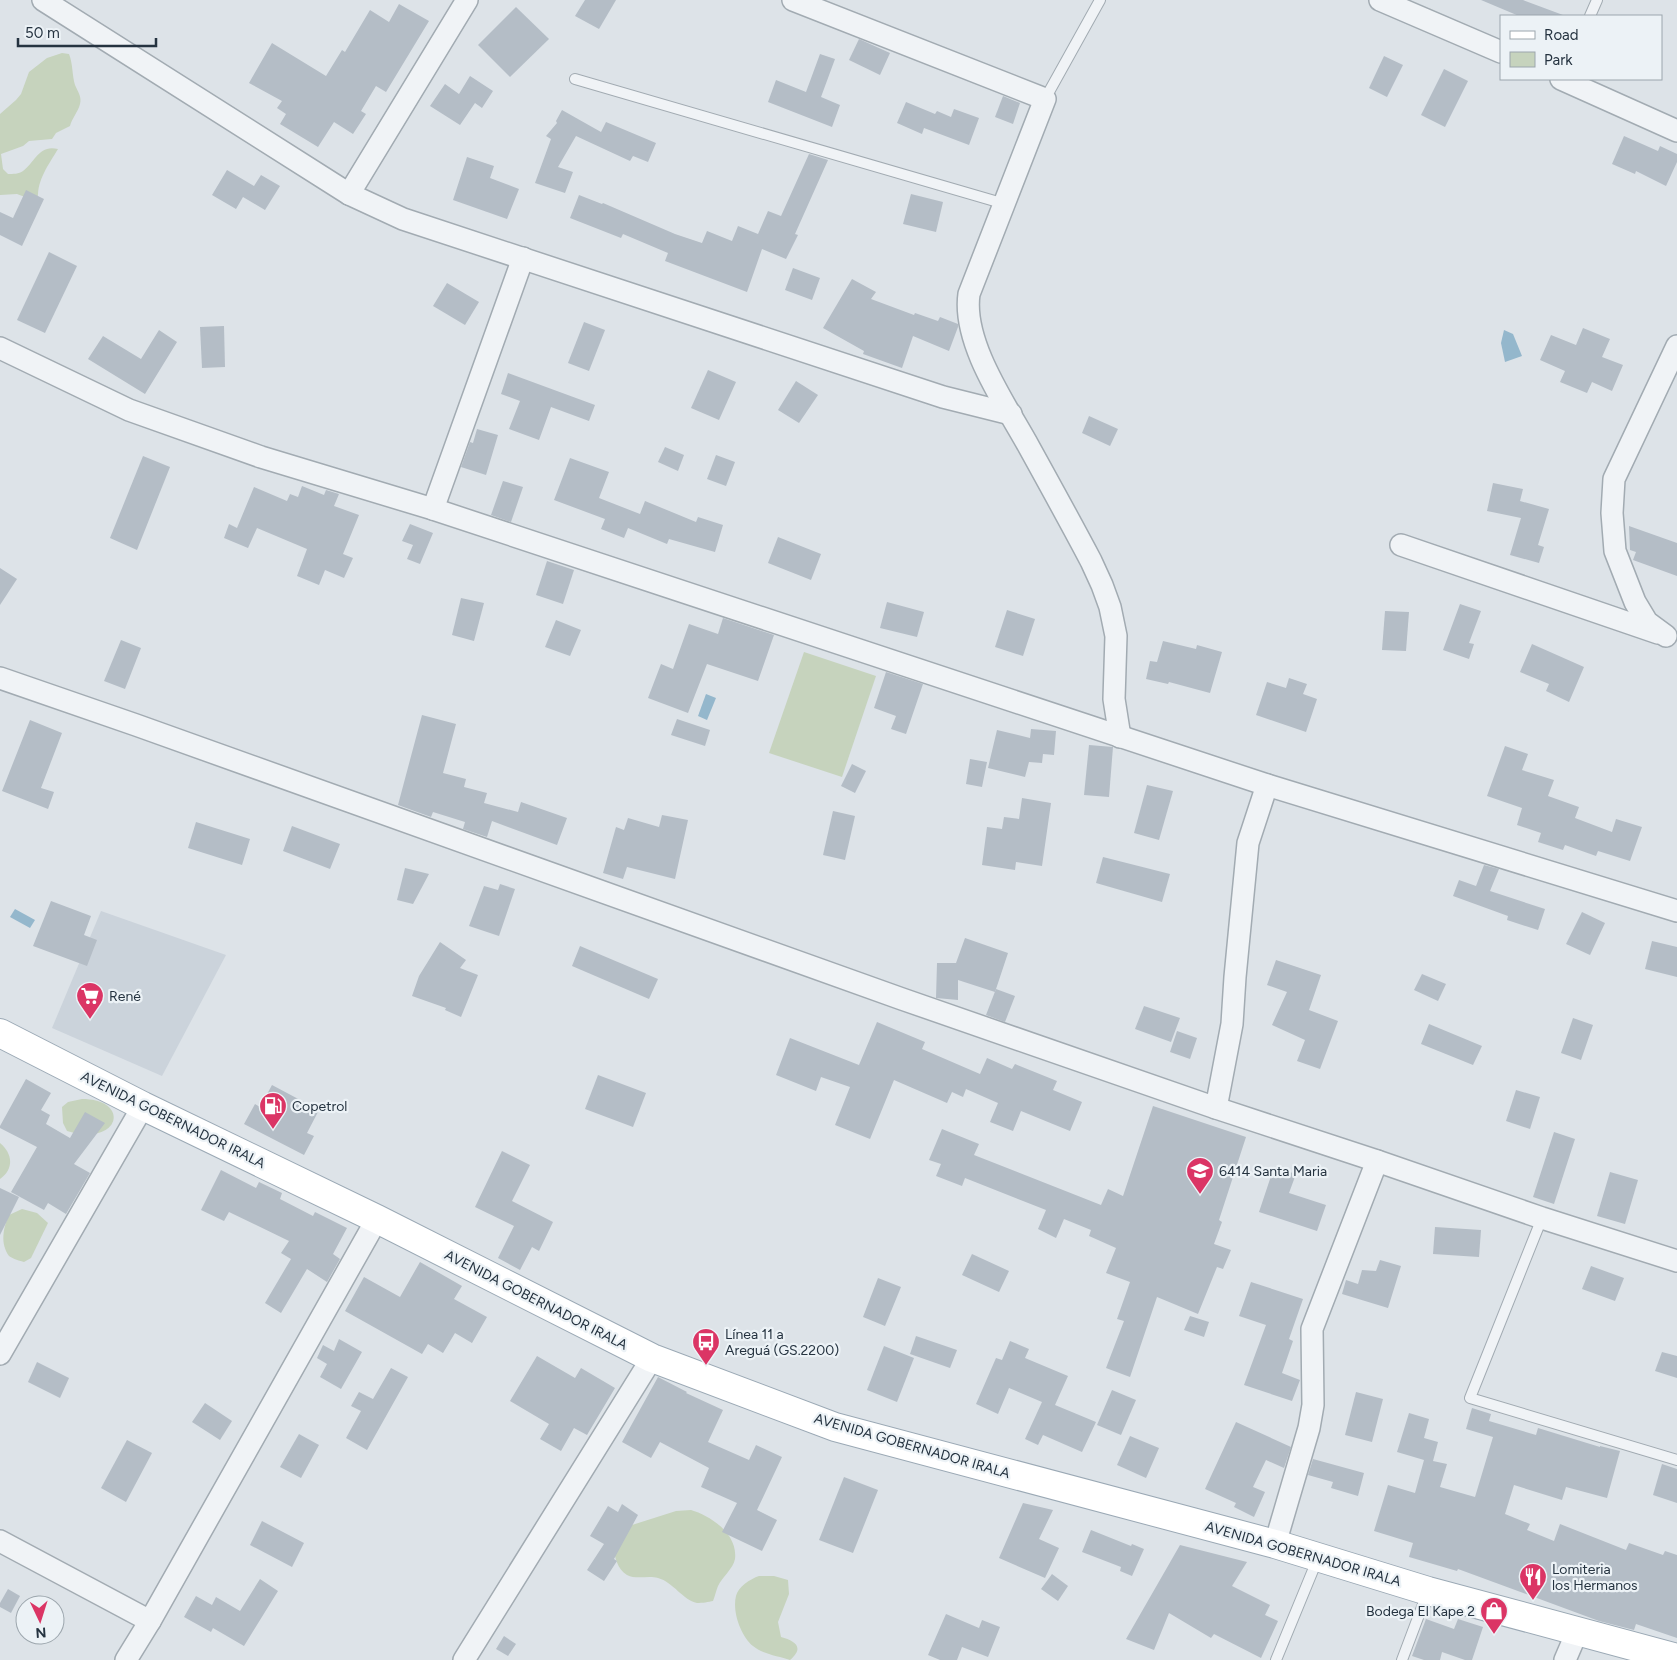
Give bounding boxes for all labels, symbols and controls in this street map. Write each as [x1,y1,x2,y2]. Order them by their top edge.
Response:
scale bar [18,15,155,47]
legend [1500,15,1662,80]
text: 50 m [25,24,60,42]
text: Road [1544,26,1579,44]
text: Park [1544,51,1573,69]
supermarket icon: René [75,981,105,1020]
place label: René [109,988,141,1005]
street label: AVENIDA GOBERNADOR IRALA [78,1068,268,1172]
fuel station icon: Copetrol [258,1091,288,1130]
place label: Copetrol [292,1098,347,1115]
school or university icon: 6414 Santa Maria [1185,1156,1215,1195]
place label: 6414 Santa Maria [1219,1163,1327,1180]
street label: AVENIDA GOBERNADOR IRALA [442,1246,631,1354]
place label: Línea 11 a Areguá (GS.2200) [725,1326,839,1359]
bus stop icon: Línea 11 a Areguá (GS.2200) [691,1327,721,1366]
street label: AVENIDA GOBERNADOR IRALA [812,1410,1012,1482]
street label: AVENIDA GOBERNADOR IRALA [1203,1518,1403,1590]
place label: Lomiteria los Hermanos [1552,1561,1638,1594]
restaurant icon: Lomiteria los Hermanos [1518,1562,1548,1601]
north arrow [15,1595,65,1645]
shop icon: Bodega El Kape 2 [1479,1596,1509,1635]
place label: Bodega El Kape 2 [1366,1603,1475,1620]
text: N [35,1624,47,1641]

